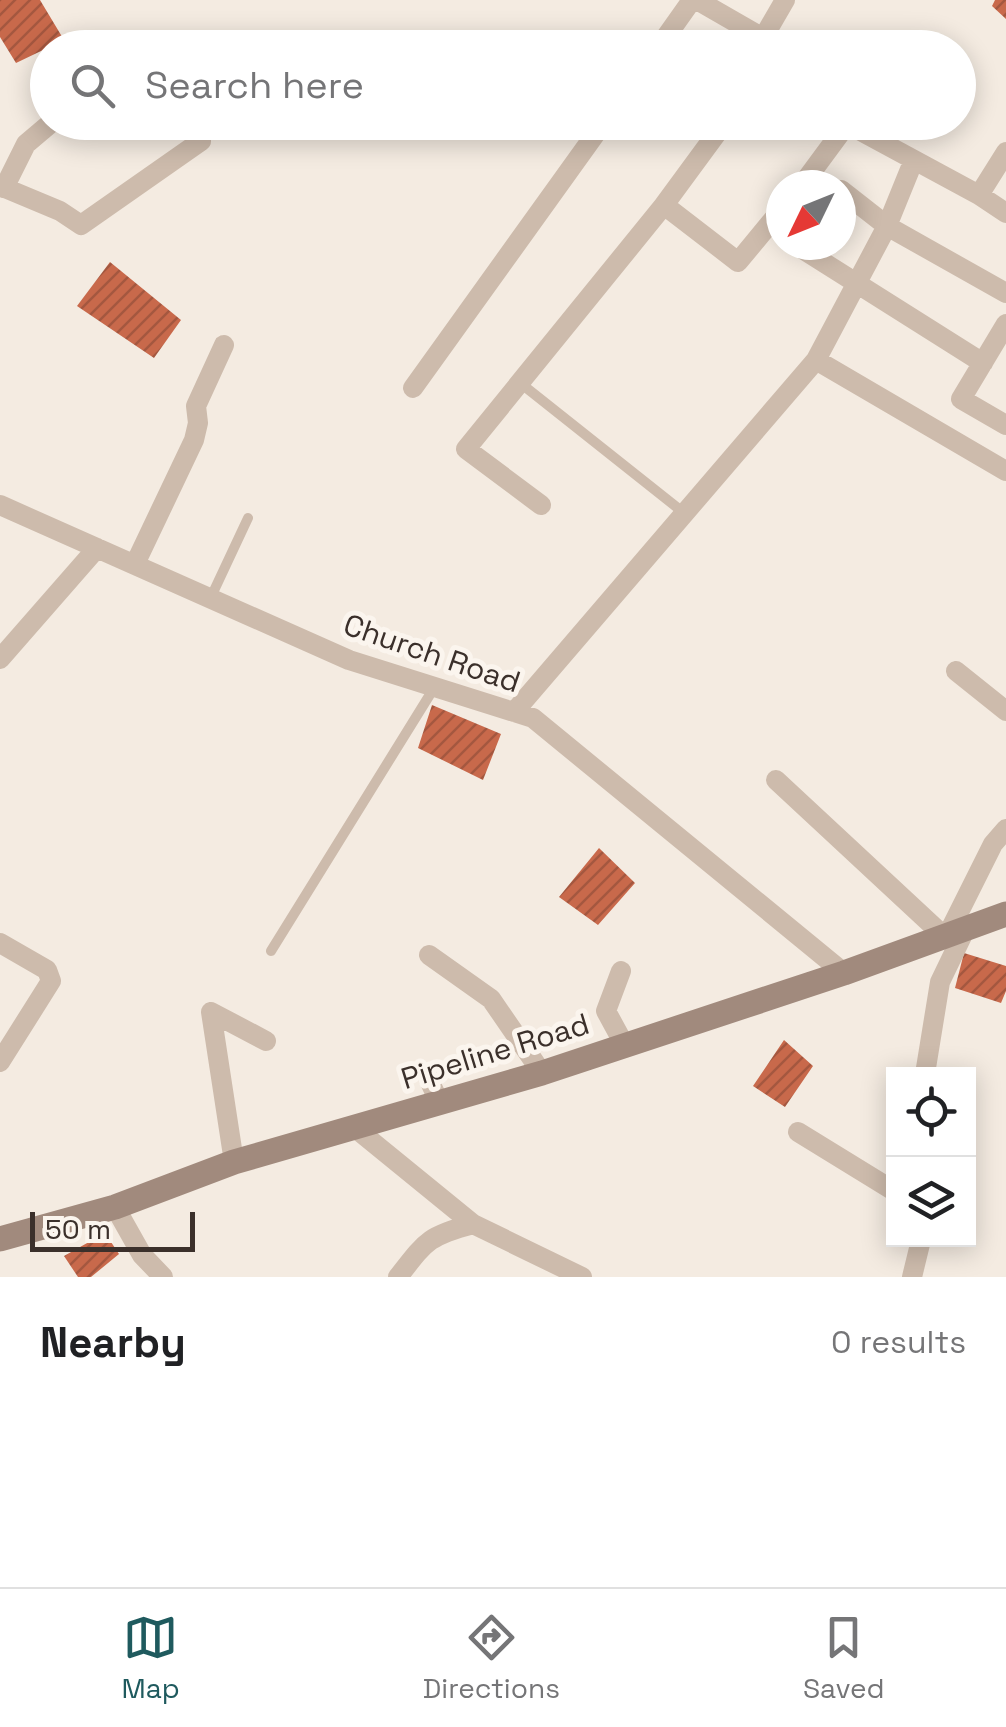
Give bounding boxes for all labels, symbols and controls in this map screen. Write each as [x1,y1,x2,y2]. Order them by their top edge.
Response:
search box [30,30,976,140]
icon: search [65,58,120,113]
text: Search here [145,61,364,109]
north arrow [766,170,856,260]
street label: Church Road [339,605,525,701]
street label: Pipeline Road [396,1004,594,1098]
map controls [886,1067,976,1247]
button: locate [886,1067,976,1157]
button: layers [886,1157,976,1247]
scale bar [30,1207,195,1252]
text: 50 m [45,1211,111,1247]
text: Nearby [40,1316,186,1369]
text: 0 results [831,1322,966,1362]
tab: Map [121,1610,180,1706]
tab: Directions [423,1610,560,1706]
tab: Saved [803,1610,885,1706]

